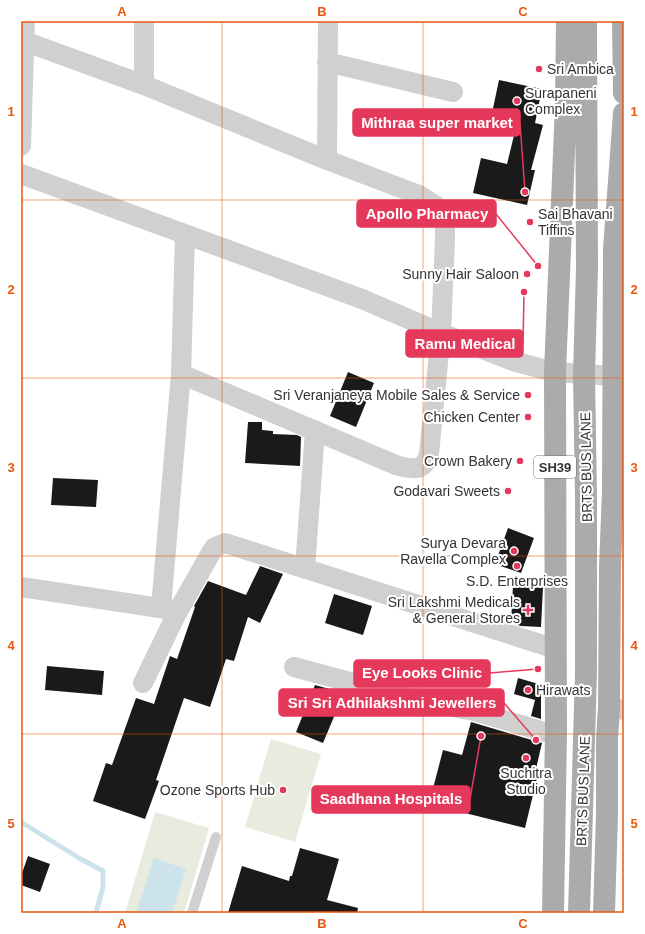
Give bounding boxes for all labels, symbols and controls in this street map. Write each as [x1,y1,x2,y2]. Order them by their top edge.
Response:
text: A [117,4,127,19]
text: B [317,4,327,19]
text: C [518,4,528,19]
place label: Sri Ambica [547,61,614,77]
marker: Sri Ambica [534,64,544,74]
place label: Surapaneni Complex [525,85,597,117]
marker: Surapaneni Complex [512,96,522,106]
text: 1 [7,104,15,119]
text: 1 [630,104,638,119]
callout: Mithraa super market [353,109,520,136]
text: Mithraa super market [361,114,513,131]
callout: Apollo Pharmacy [357,200,496,227]
text: Apollo Pharmacy [366,205,489,222]
place label: Sai Bhavani Tiffins [538,206,613,238]
marker: Sai Bhavani Tiffins [525,217,535,227]
place label: Sunny Hair Saloon [402,266,519,282]
marker: Sunny Hair Saloon [522,269,532,279]
text: 2 [7,282,15,297]
text: 2 [630,282,638,297]
callout: Ramu Medical [406,330,523,357]
text: Ramu Medical [415,335,515,352]
place label: Sri Veranjaneya Mobile Sales & Service [273,387,520,403]
marker: Sri Veranjaneya Mobile Sales & Service [523,390,533,400]
place label: Chicken Center [424,409,520,425]
marker: Chicken Center [523,412,533,422]
street label: BRTS BUS LANE [577,412,595,522]
place label: Crown Bakery [424,453,512,469]
marker: Crown Bakery [515,456,525,466]
road number: SH39 [534,456,576,478]
text: 3 [7,460,15,475]
text: 3 [630,460,638,475]
place label: Godavari Sweets [393,483,500,499]
marker: Godavari Sweets [503,486,513,496]
place label: Surya Devara Ravella Complex [400,535,506,567]
marker: Surya Devara Ravella Complex [509,546,519,556]
marker: S.D. Enterprises [512,561,522,571]
place label: S.D. Enterprises [466,573,568,589]
place label: Sri Lakshmi Medicals & General Stores [388,594,520,626]
marker: Sri Lakshmi Medicals & General Stores [523,605,533,615]
text: 4 [7,638,15,653]
text: 4 [630,638,638,653]
callout: Eye Looks Clinic [354,660,490,687]
text: Eye Looks Clinic [362,664,482,681]
place label: Hirawats [536,682,590,698]
marker: Hirawats [523,685,533,695]
callout: Sri Sri Adhilakshmi Jewellers [279,689,504,716]
text: Sri Sri Adhilakshmi Jewellers [288,694,496,711]
street label: BRTS BUS LANE [573,736,593,846]
marker: Suchitra Studio [521,753,531,763]
place label: Suchitra Studio [500,765,552,797]
place label: Ozone Sports Hub [160,782,275,798]
marker: Ozone Sports Hub [278,785,288,795]
callout: Saadhana Hospitals [312,786,470,813]
text: Saadhana Hospitals [320,790,462,807]
text: 5 [7,816,15,831]
text: 5 [630,816,638,831]
text: A [117,916,127,931]
text: B [317,916,327,931]
text: C [518,916,528,931]

